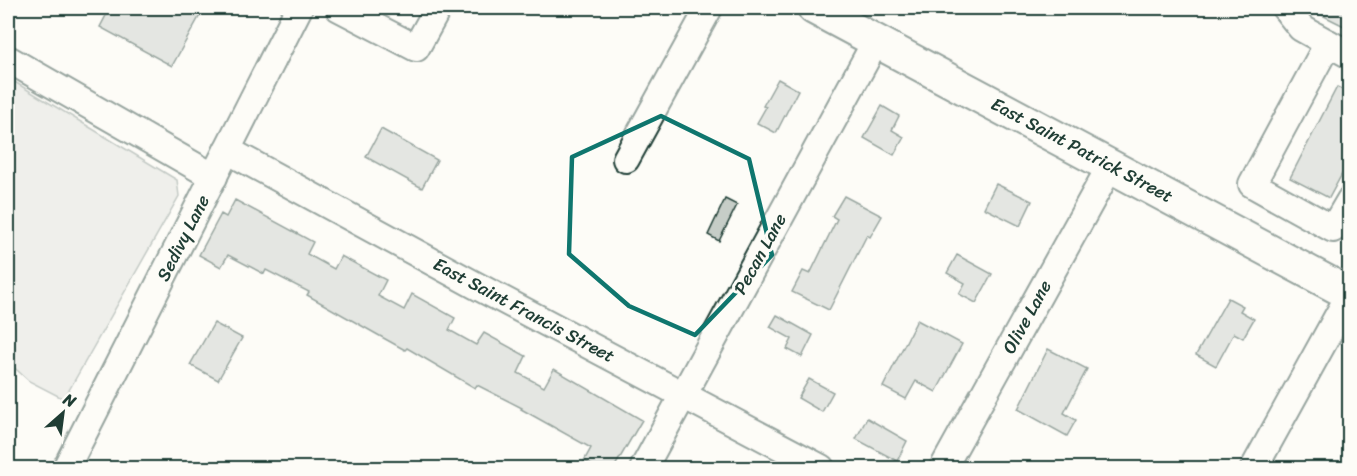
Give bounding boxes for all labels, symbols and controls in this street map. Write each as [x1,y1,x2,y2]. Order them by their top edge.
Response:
street label: East Saint Patrick Street [985,88,1179,212]
street label: Sedivy Lane [147,189,219,287]
street label: Pecan Lane [724,207,796,301]
street label: East Saint Francis Street [427,248,621,372]
street label: Olive Lane [994,274,1060,360]
north arrow [33,383,93,443]
text: N [57,384,82,416]

